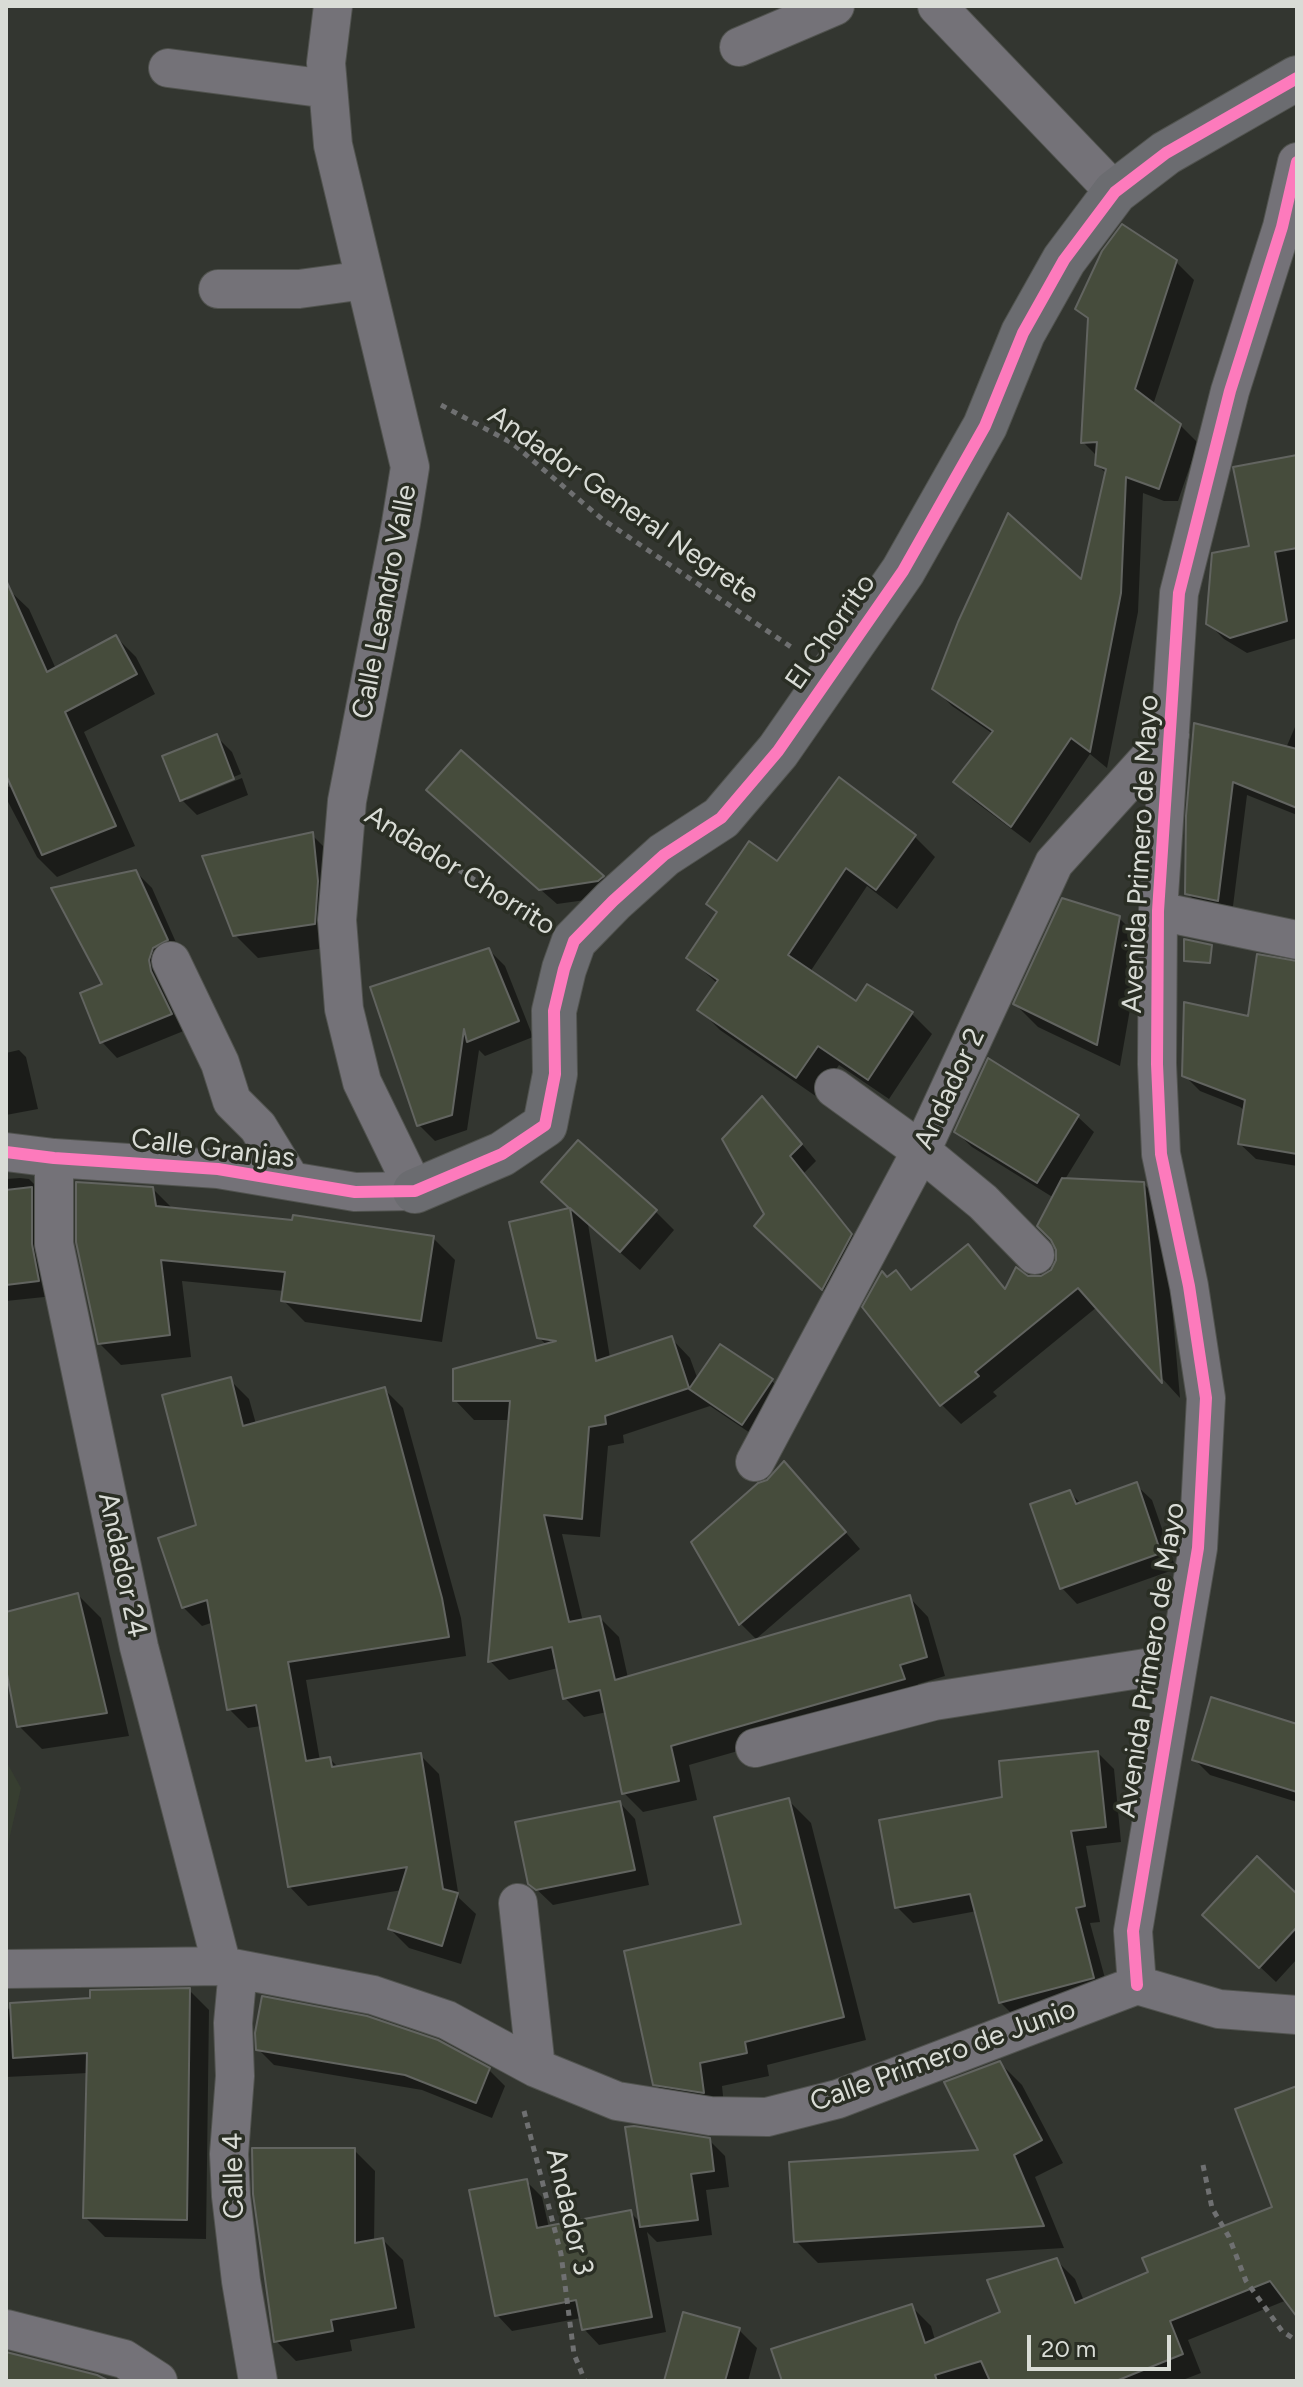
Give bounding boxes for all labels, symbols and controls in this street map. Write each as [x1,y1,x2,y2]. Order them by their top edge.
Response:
street label: Andador General Negrete [481,399,765,611]
street label: Calle Leandro Valle [346,482,424,722]
street label: El Chorrito [779,568,883,696]
street label: Avenida Primero de Mayo [1116,694,1166,1014]
street label: Andador Chorrito [358,799,562,943]
street label: Andador 2 [907,1023,993,1155]
street label: Calle Granjas [129,1122,297,1176]
street label: Andador 24 [90,1489,154,1641]
street label: Avenida Primero de Mayo [1109,1500,1193,1820]
street label: Calle Primero de Junio [806,1992,1080,2120]
street label: Calle 4 [216,2133,252,2219]
street label: Andador 3 [538,2145,600,2279]
scale bar [1031,2319,1175,2369]
text: 20 m [1041,2334,1096,2363]

